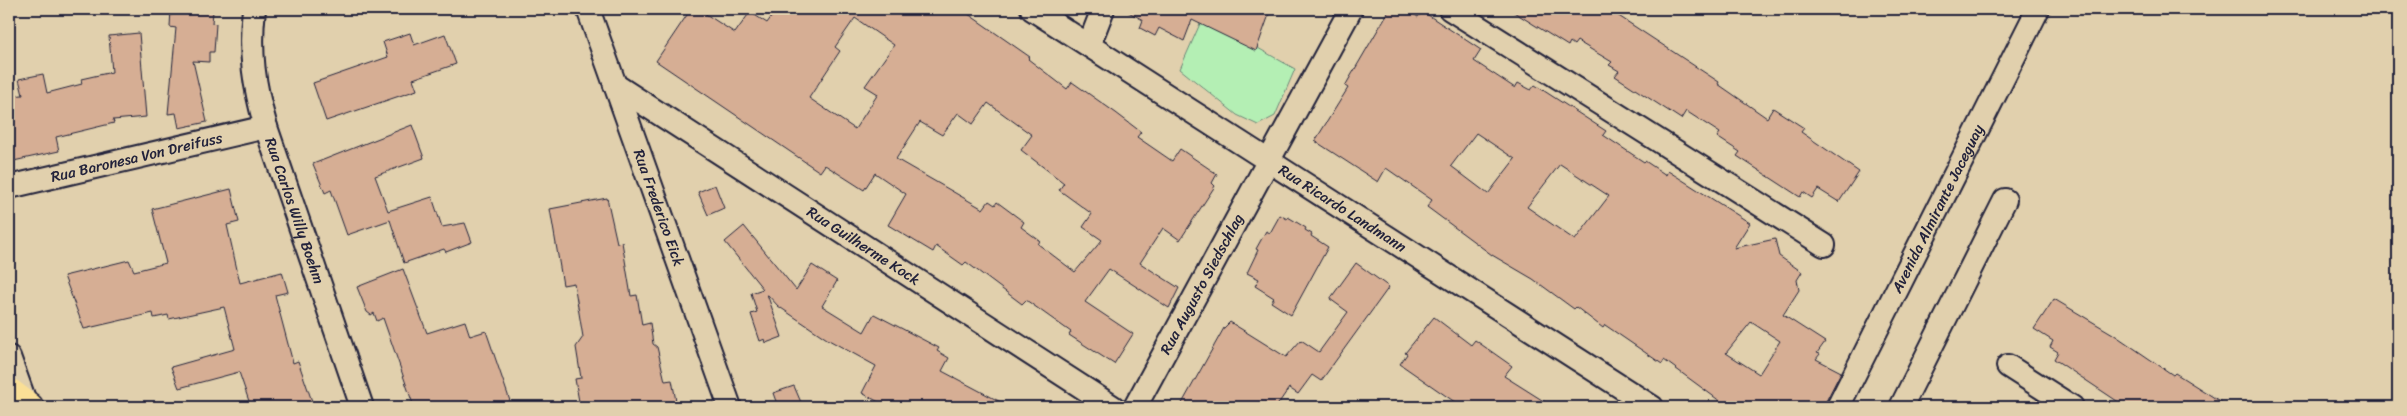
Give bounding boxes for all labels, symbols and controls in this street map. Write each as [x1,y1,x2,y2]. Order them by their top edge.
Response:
street label: Avenida Almirante Jaceguay [1884,119,1991,299]
street label: Rua Baronesa Von Dreifuss [48,125,225,190]
street label: Rua Carlos Willy Boehm [257,134,332,288]
street label: Rua Frederico Eick [626,145,692,270]
street label: Rua Ricardo Landmann [1273,157,1412,259]
street label: Rua Guilherme Kock [801,199,926,292]
street label: Rua Augusto Siedschlag [1153,209,1251,359]

